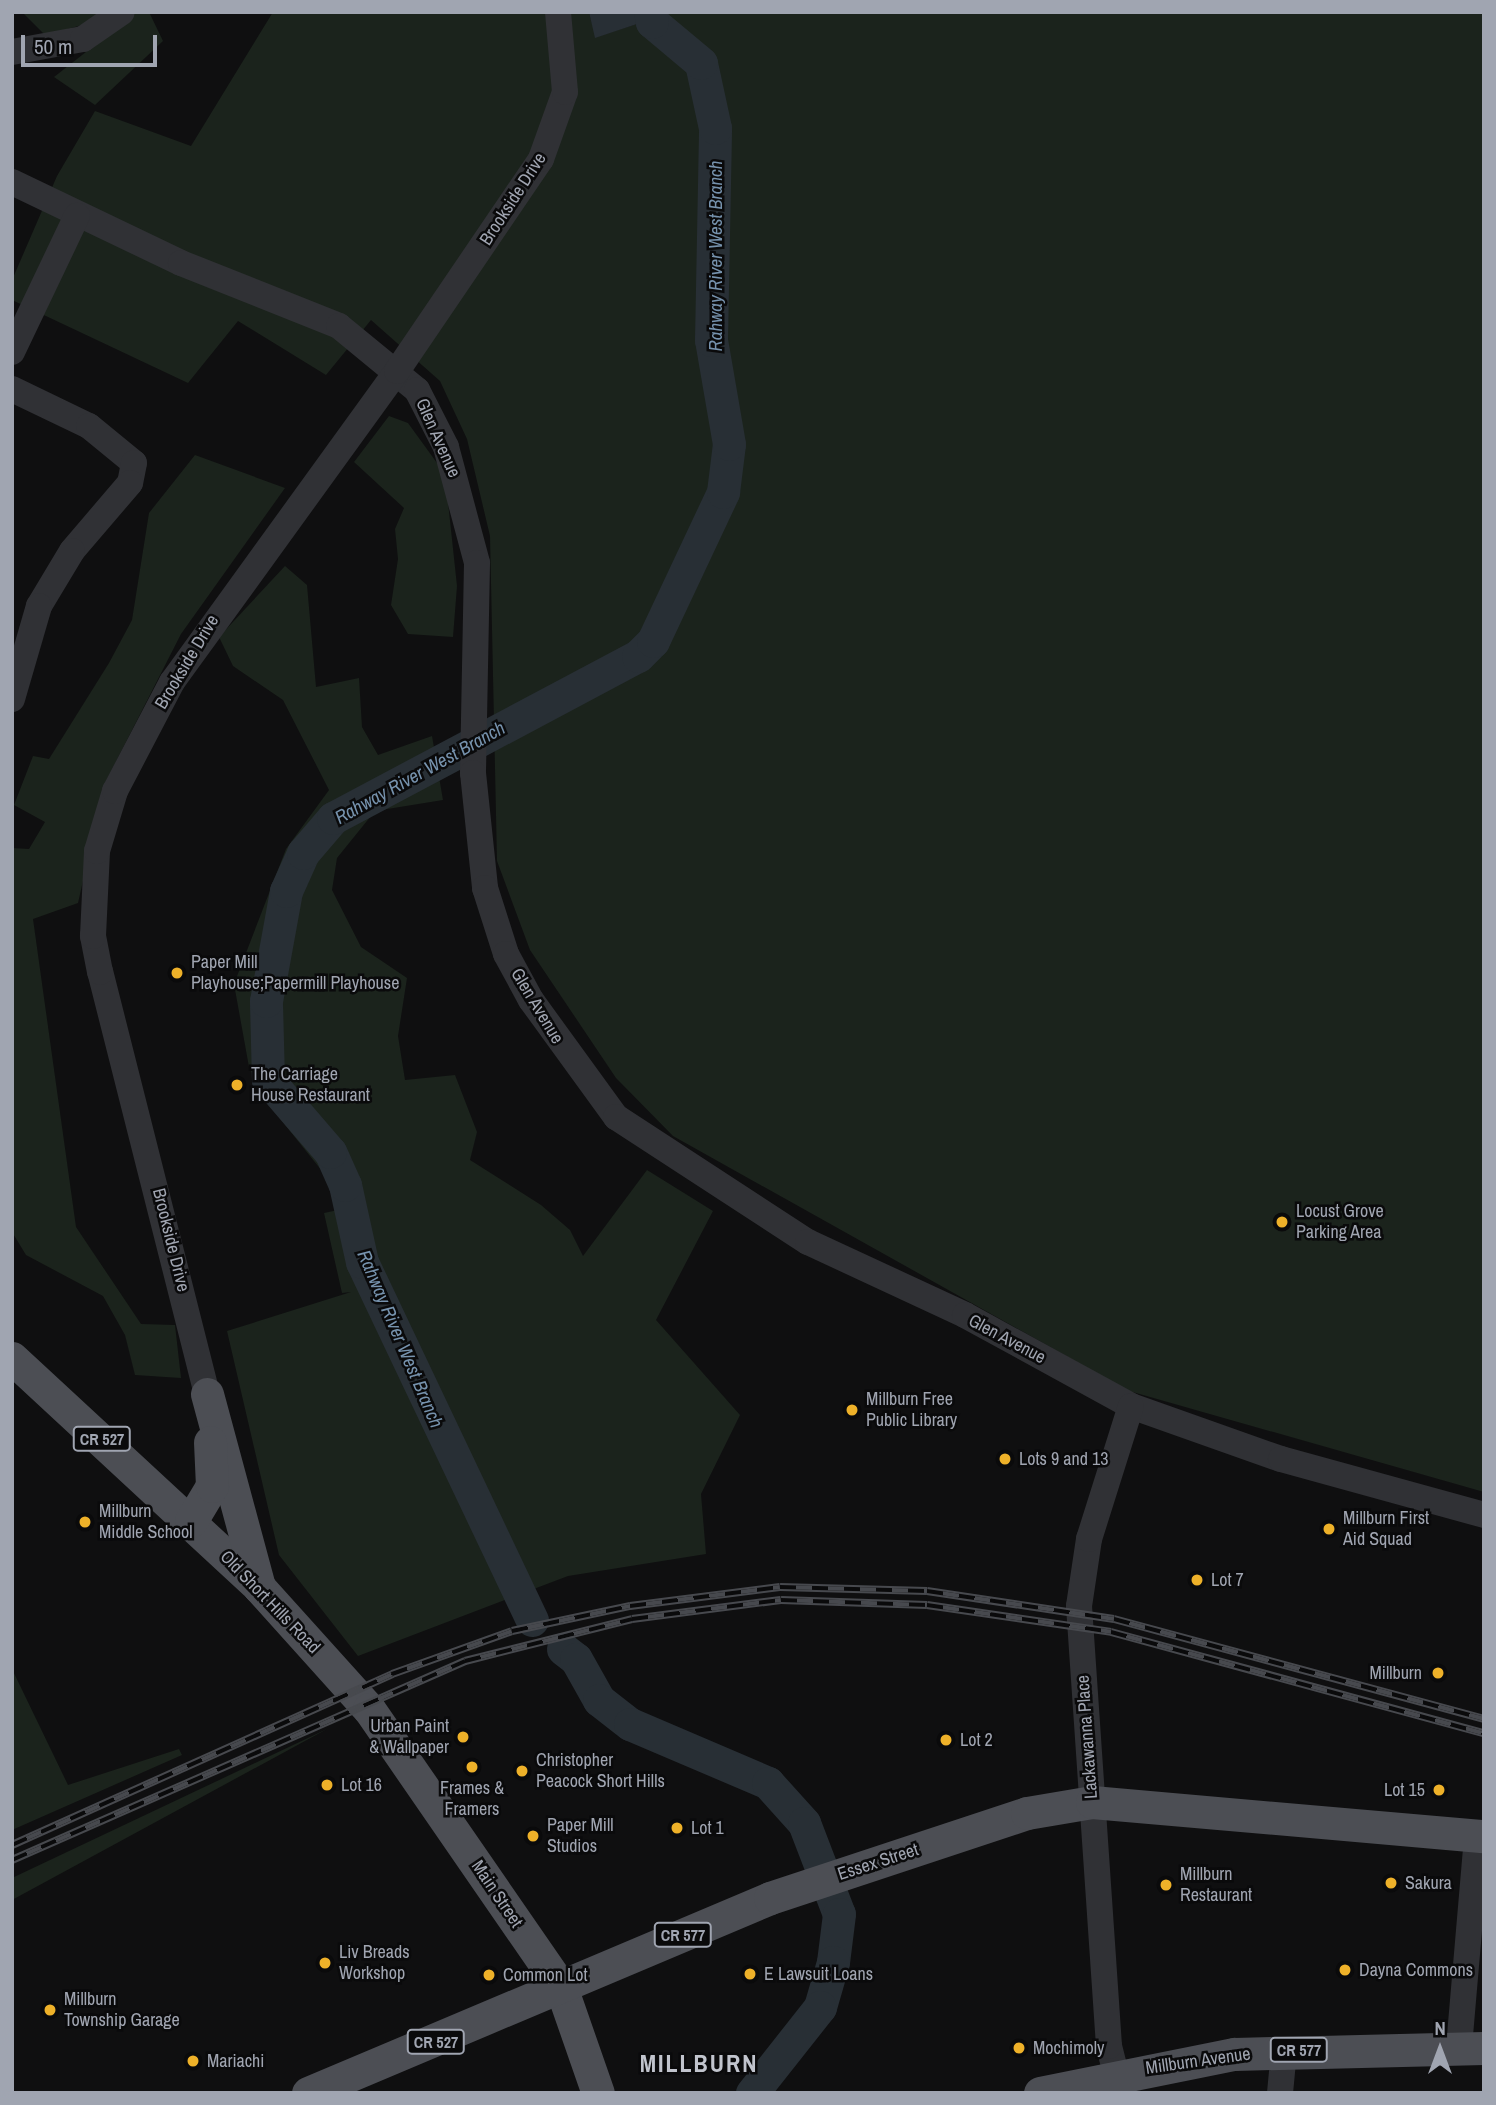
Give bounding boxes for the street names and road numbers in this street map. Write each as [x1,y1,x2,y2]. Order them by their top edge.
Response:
street label: Brookside Drive [475,149,551,249]
street label: Glen Avenue [411,395,465,481]
street label: Brookside Drive [150,611,224,713]
street label: Glen Avenue [506,964,568,1048]
street label: Brookside Drive [148,1186,194,1294]
street label: Glen Avenue [964,1309,1050,1369]
road number: CR 527 [72,1427,132,1452]
street label: Old Short Hills Road [216,1546,324,1658]
street label: Lackawanna Place [1072,1674,1102,1800]
street label: Essex Street [835,1839,921,1885]
street label: Main Street [467,1856,527,1932]
road number: CR 577 [653,1923,713,1948]
road number: CR 527 [406,2030,466,2054]
road number: CR 577 [1269,2038,1329,2062]
street label: Millburn Avenue [1144,2043,1252,2079]

